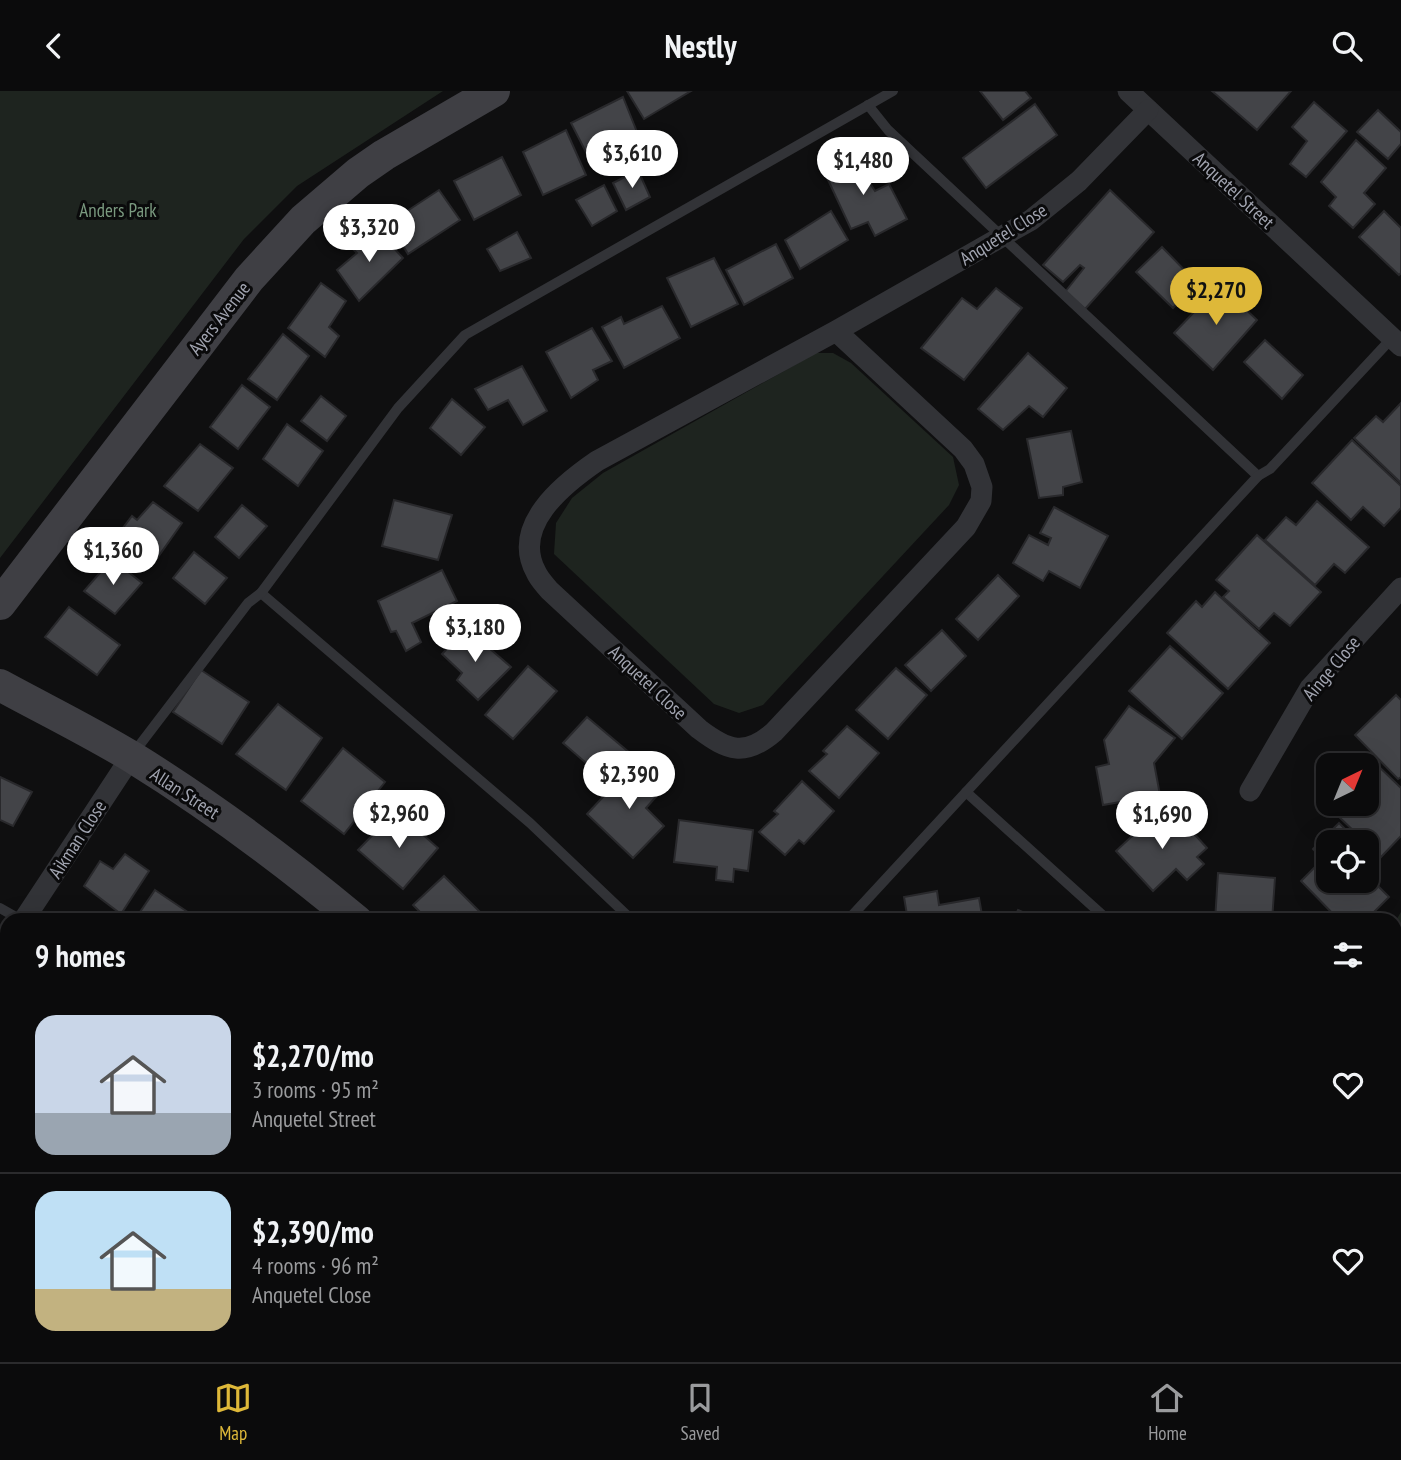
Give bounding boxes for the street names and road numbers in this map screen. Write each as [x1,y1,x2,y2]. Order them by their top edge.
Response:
street label: Anquetel Street [1188,146,1280,234]
street label: Anquetel Close [955,198,1051,270]
street label: Ayers Avenue [183,276,255,360]
street label: Ainge Close [1297,631,1365,705]
street label: Anquetel Close [604,640,692,725]
street label: Allan Street [146,762,225,824]
street label: Aikman Close [43,795,111,883]

